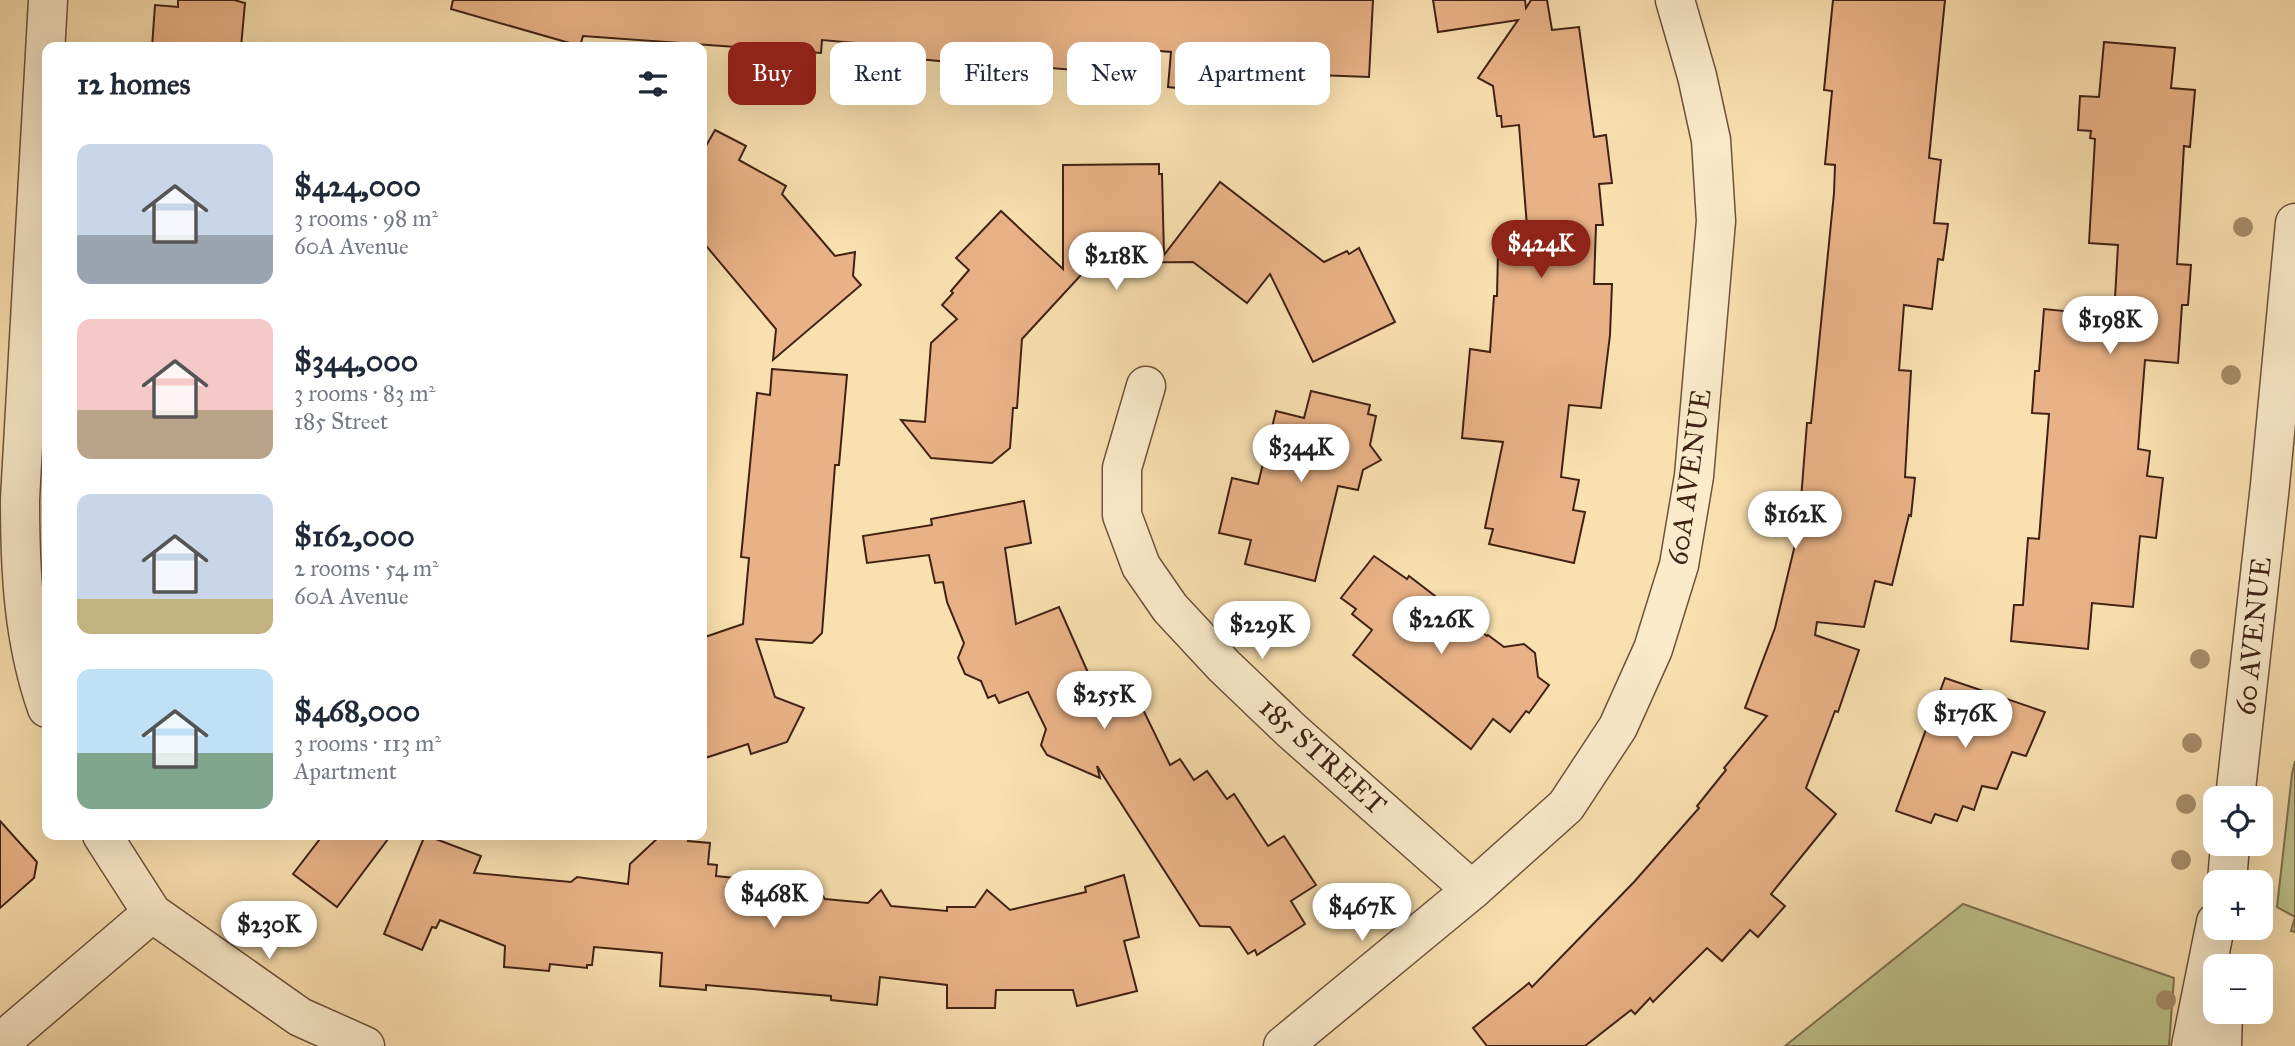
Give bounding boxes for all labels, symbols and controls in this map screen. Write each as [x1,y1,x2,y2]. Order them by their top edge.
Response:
chip: Buy [728,42,816,105]
chip: Rent [830,42,926,105]
chip: Filters [940,42,1053,105]
chip: New [1067,42,1161,105]
chip: Apartment [1175,42,1330,105]
icon: filters [634,65,672,103]
text: 12 homes [77,66,190,102]
text: $424,000 [294,168,421,204]
icon: home [133,172,217,256]
text: 3 rooms · 98 m² [294,204,438,232]
pin: $424K [1492,220,1590,280]
text: $424K [1507,229,1575,257]
text: 60A Avenue [294,232,409,260]
pin: $218K [1067,232,1165,292]
text: $218K [1085,241,1147,269]
pin: $198K [2061,296,2159,356]
text: $198K [2078,305,2142,333]
text: $344,000 [294,343,418,379]
icon: home [133,347,217,431]
text: 3 rooms · 83 m² [294,379,435,407]
street label: 60A AVENUE [1659,387,1719,567]
text: 185 Street [294,407,388,435]
pin: $344K [1252,424,1350,484]
text: $344K [1269,433,1333,461]
pin: $162K [1746,491,1844,551]
text: $162K [1764,500,1826,528]
text: $162,000 [294,518,415,554]
icon: home [133,522,217,606]
text: 2 rooms · 54 m² [294,554,439,582]
street label: 60 AVENUE [2227,555,2279,717]
text: 60A Avenue [294,582,409,610]
pin: $226K [1392,596,1490,656]
pin: $229K [1213,602,1311,661]
text: $226K [1409,605,1473,633]
text: $229K [1229,610,1295,638]
pin: $255K [1055,672,1153,731]
text: $255K [1073,680,1135,708]
street label: 185 STREET [1252,690,1394,822]
pin: $176K [1916,690,2014,750]
text: $468,000 [294,693,420,729]
icon: home [133,697,217,781]
text: $176K [1933,699,1997,727]
text: 3 rooms · 113 m² [294,729,441,757]
text: Apartment [294,757,397,785]
map controls [2203,786,2273,1024]
button: locate [2203,786,2273,856]
pin: $468K [725,870,823,930]
button: + [2203,870,2273,940]
text: $468K [741,879,807,907]
pin: $467K [1313,884,1411,943]
text: $467K [1328,892,1396,920]
pin: $230K [220,902,318,961]
text: $230K [237,910,301,938]
button: − [2203,954,2273,1024]

